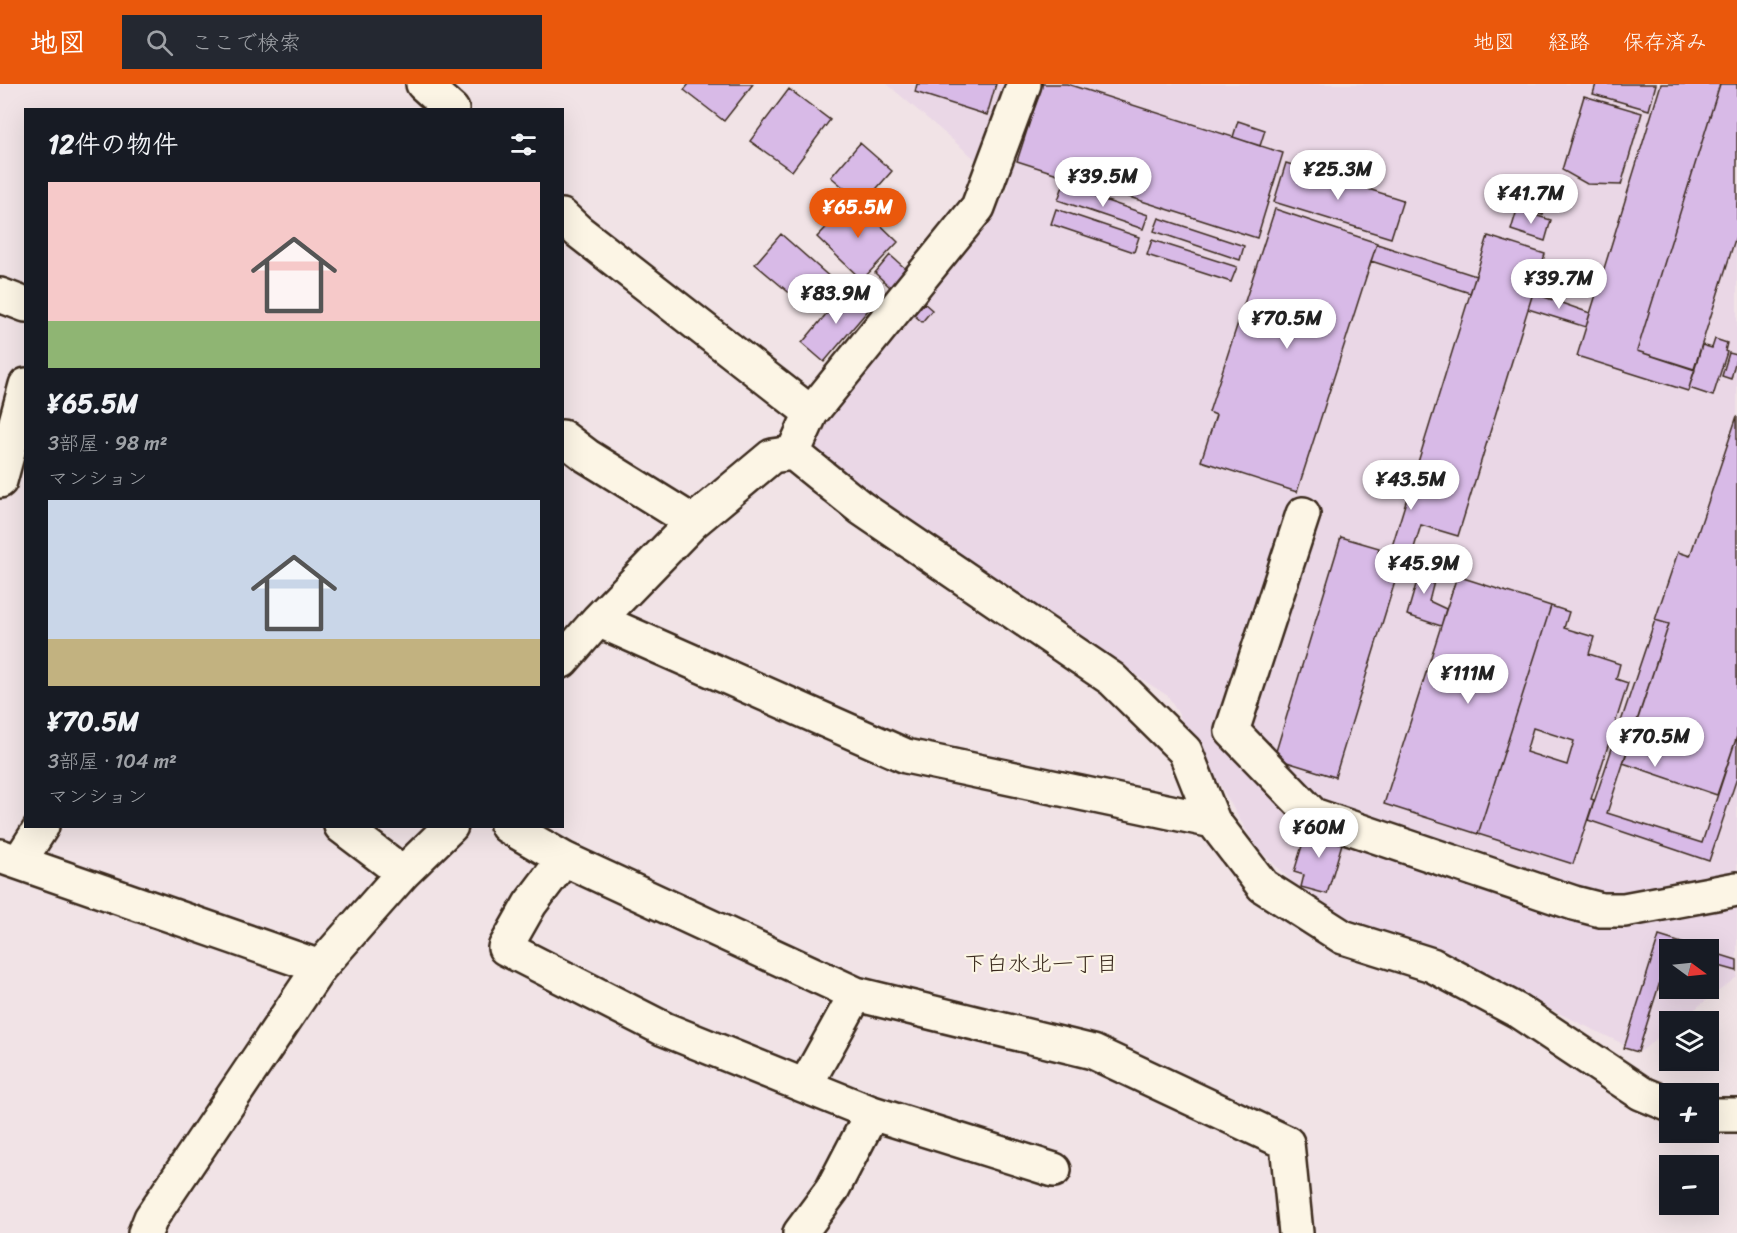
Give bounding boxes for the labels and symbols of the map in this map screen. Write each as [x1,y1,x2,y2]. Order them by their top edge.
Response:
pin: ¥25.3M [1289,150,1387,201]
pin: ¥39.5M [1054,157,1152,208]
pin: ¥41.7M [1482,174,1580,225]
pin: ¥65.5M [809,188,907,239]
pin: ¥39.7M [1510,259,1608,310]
pin: ¥83.9M [787,274,885,325]
pin: ¥70.5M [1238,299,1336,350]
pin: ¥43.5M [1362,460,1460,511]
pin: ¥45.9M [1375,544,1473,595]
pin: ¥111M [1426,654,1510,705]
pin: ¥70.5M [1606,717,1704,768]
pin: ¥60M [1283,808,1355,859]
north arrow [1659,939,1719,999]
district label: 下白水北一丁目 [964,944,1118,983]

